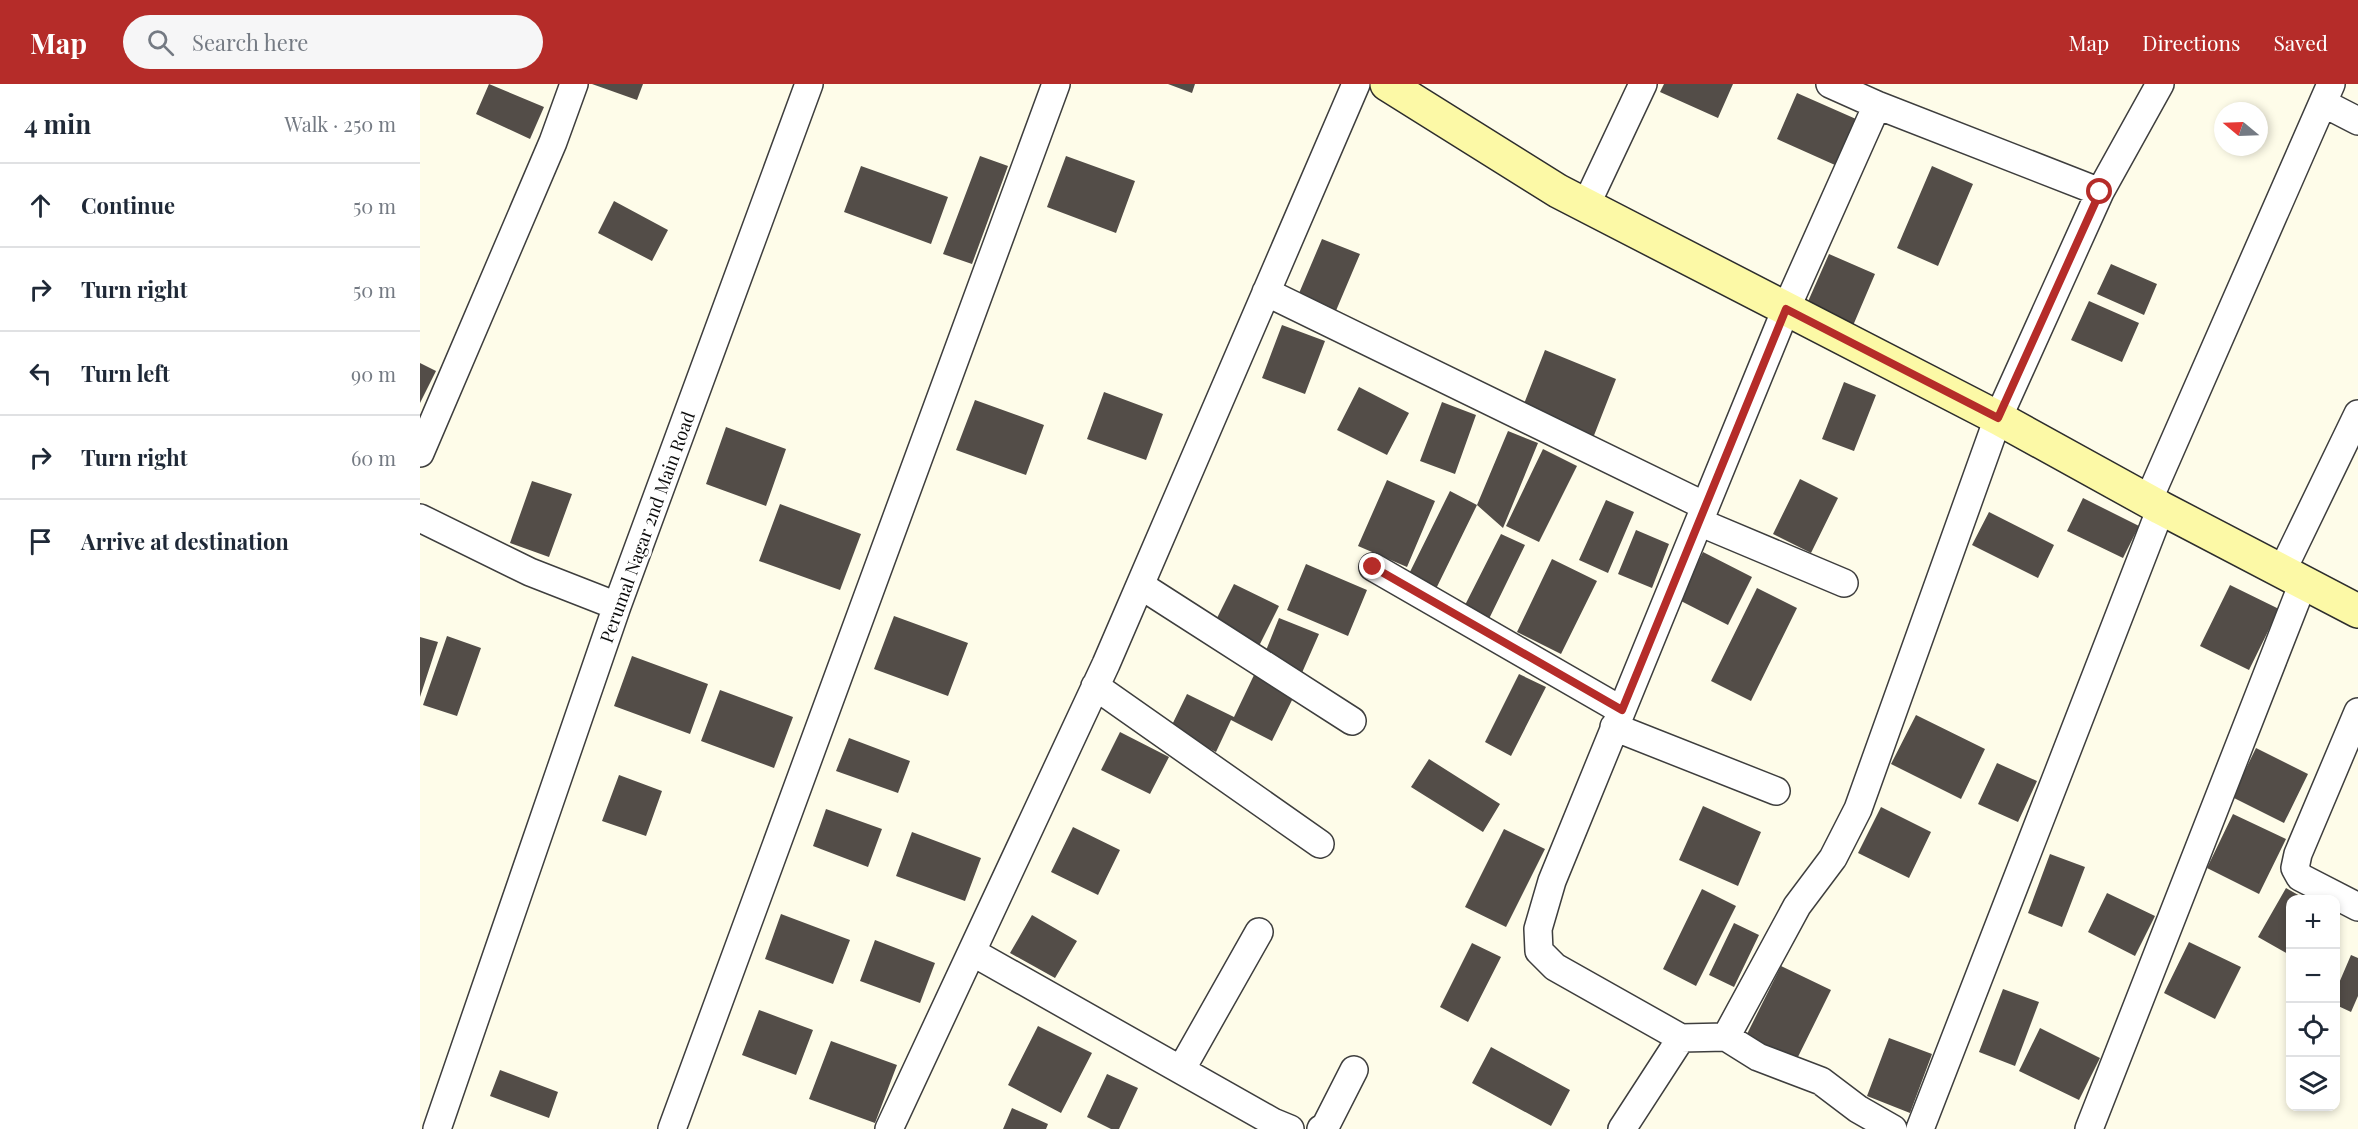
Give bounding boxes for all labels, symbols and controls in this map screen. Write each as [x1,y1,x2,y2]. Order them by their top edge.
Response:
search box [123,15,543,69]
text: Map [30,24,87,61]
icon: search [144,26,177,59]
text: Search here [192,27,308,57]
text: Map [2068,28,2109,56]
text: Directions [2142,28,2240,56]
text: Saved [2273,28,2328,56]
north arrow [2214,102,2268,156]
text: 4 min [24,106,91,141]
text: Walk · 250 m [285,110,396,137]
route start [2086,178,2112,204]
icon: ahead [24,189,57,222]
text: Continue [81,190,175,220]
text: 50 m [353,192,396,219]
icon: right [24,273,57,306]
text: Turn right [81,274,187,304]
text: 50 m [353,276,396,303]
icon: left [24,357,57,390]
text: Turn left [81,358,170,388]
text: 90 m [351,360,396,387]
street label: Perumal Nagar 2nd Main Road [594,408,700,646]
icon: right [24,441,57,474]
text: Turn right [81,442,187,472]
text: 60 m [351,444,396,471]
icon: arrive [24,525,57,558]
text: Arrive at destination [81,526,289,556]
route end [1359,553,1385,579]
map controls [2286,895,2340,1111]
button: + [2286,895,2340,949]
button: − [2286,949,2340,1003]
button: locate [2286,1003,2340,1057]
button: layers [2286,1057,2340,1111]

